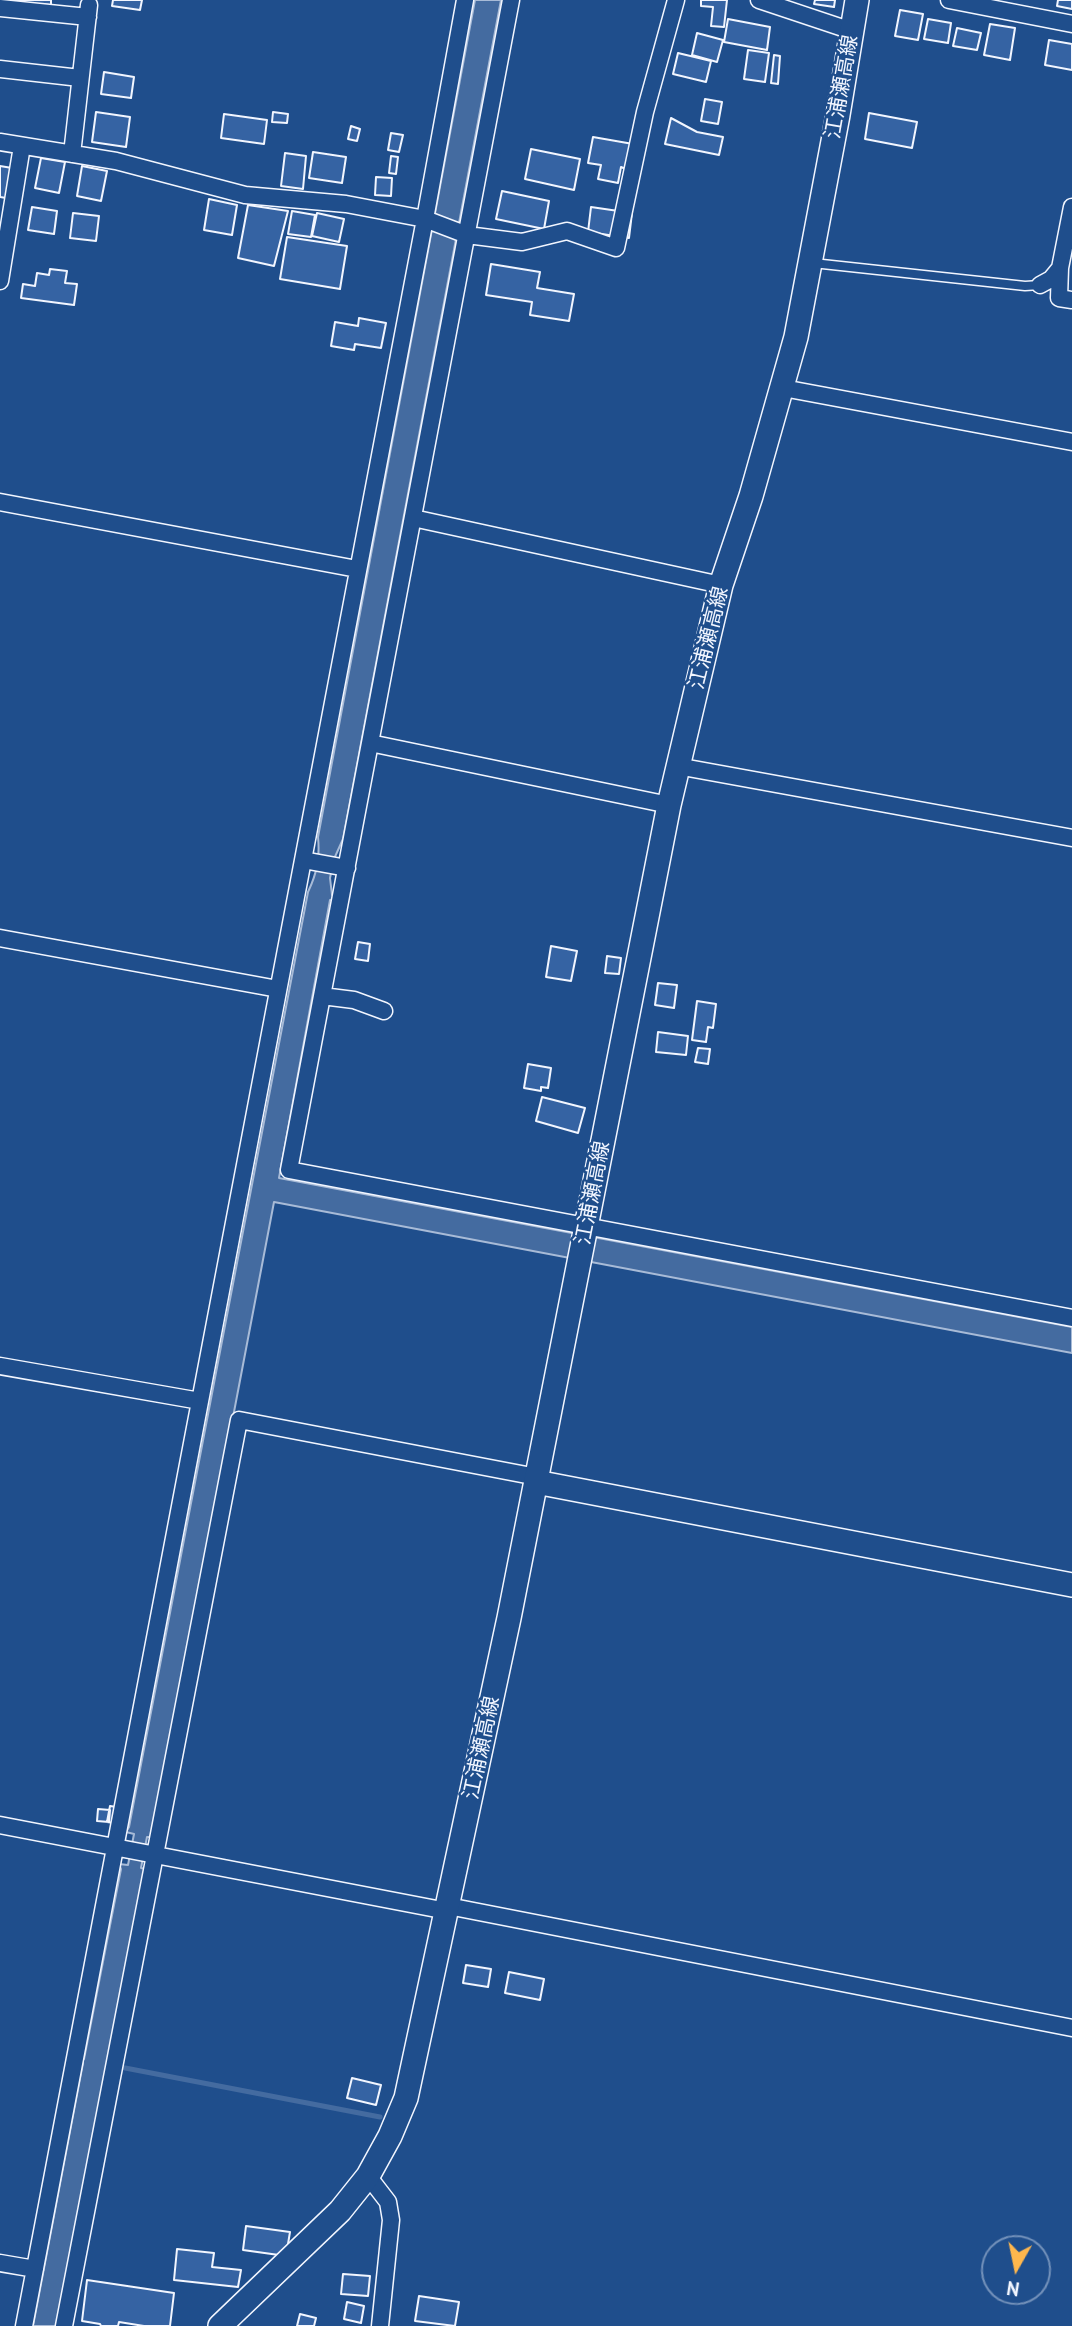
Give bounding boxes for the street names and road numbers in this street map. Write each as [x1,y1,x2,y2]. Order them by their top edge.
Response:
street label: 江浦瀬高線 [820,33,864,141]
street label: 江浦瀬高線 [684,584,734,692]
street label: 江浦瀬高線 [571,1139,615,1247]
street label: 江浦瀬高線 [459,1694,505,1802]

